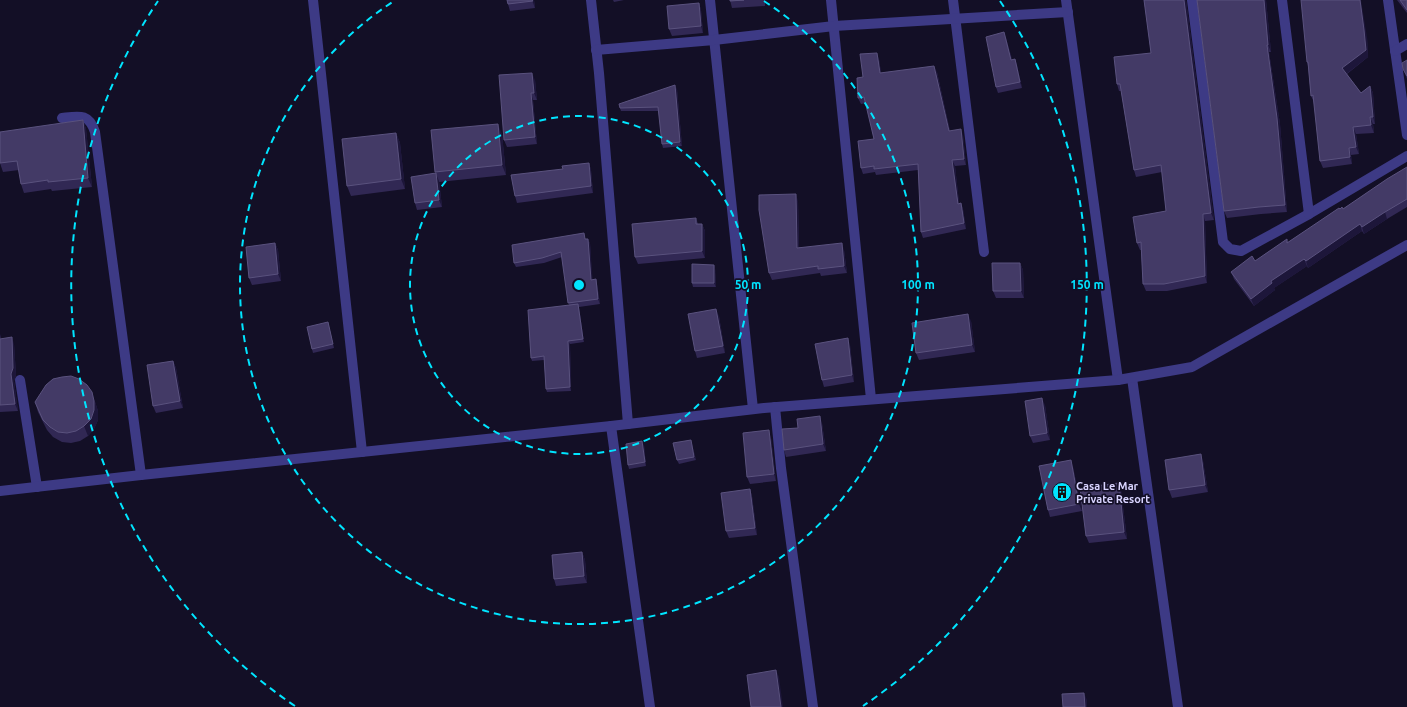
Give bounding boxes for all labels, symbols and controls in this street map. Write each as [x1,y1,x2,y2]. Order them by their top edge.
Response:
centre of rings [572,278,586,292]
text: 50 m [735,278,761,291]
text: 100 m [901,278,935,291]
text: 150 m [1070,278,1104,291]
place label: Casa Le Mar Private Resort [1076,480,1150,505]
building icon: Casa Le Mar Private Resort [1051,481,1073,503]

